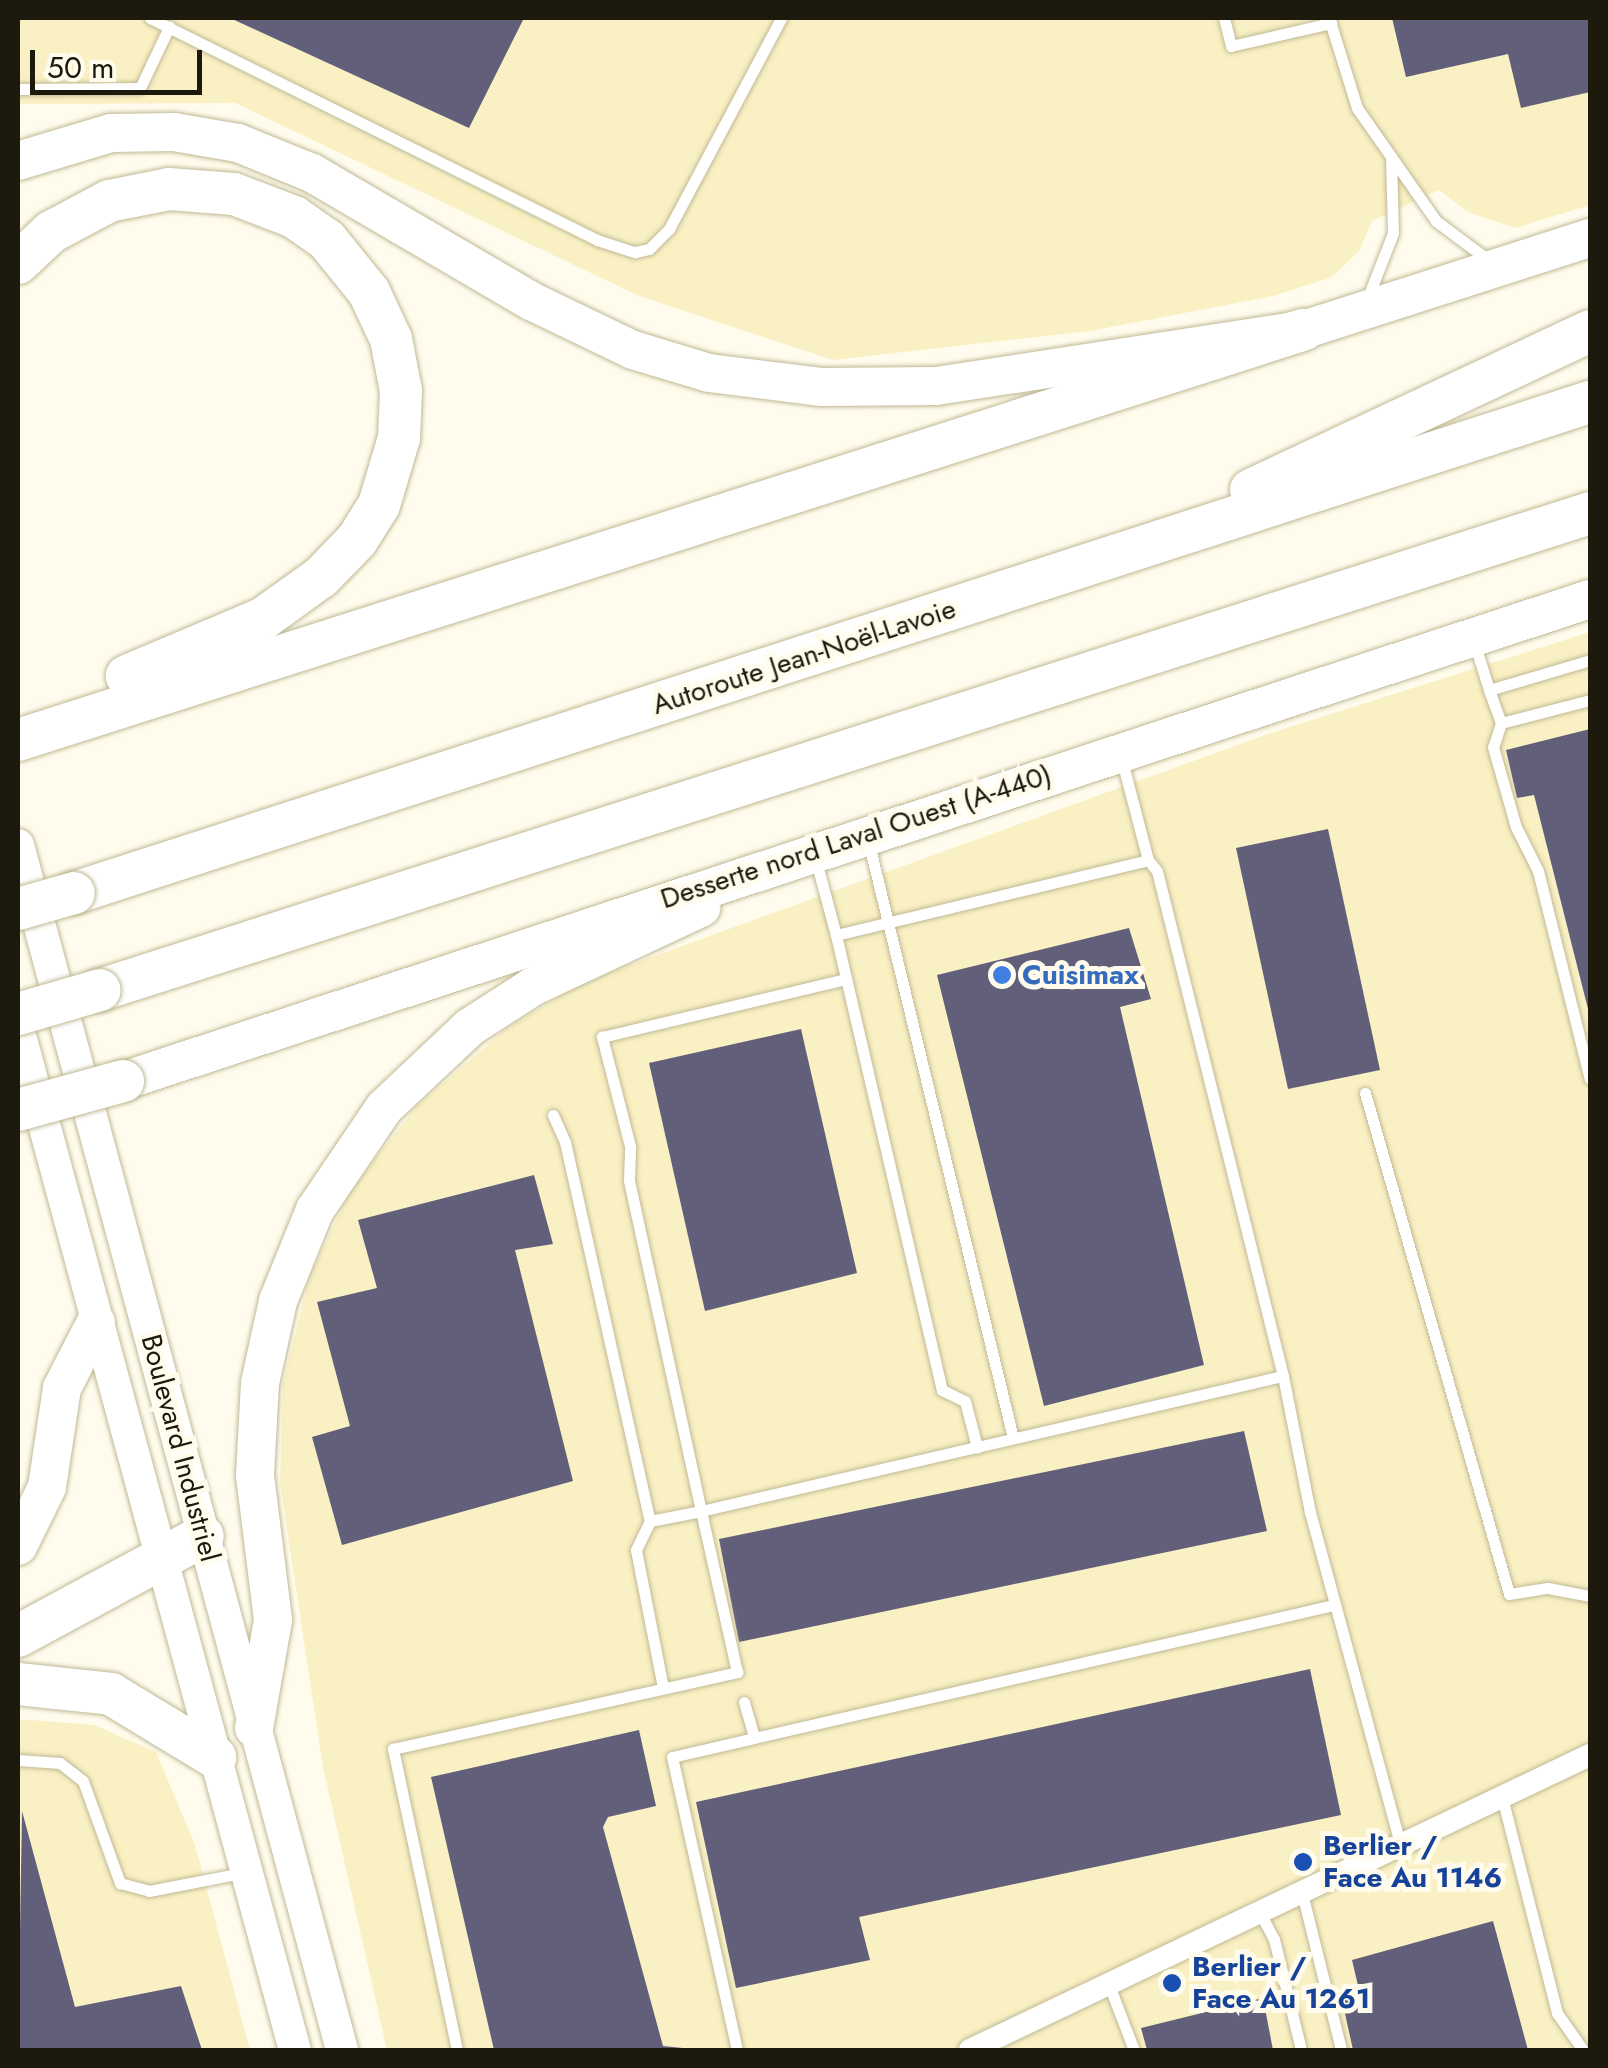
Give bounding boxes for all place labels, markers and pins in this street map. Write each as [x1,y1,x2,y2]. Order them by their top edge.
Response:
place label: Cuisimax [1022,958,1139,992]
marker: Cuisimax [991,964,1013,986]
place label: Berlier / Face Au 1146 [1323,1829,1502,1895]
marker: Berlier / Face Au 1146 [1292,1851,1314,1873]
place label: Berlier / Face Au 1261 [1192,1950,1370,2016]
marker: Berlier / Face Au 1261 [1161,1972,1183,1994]

